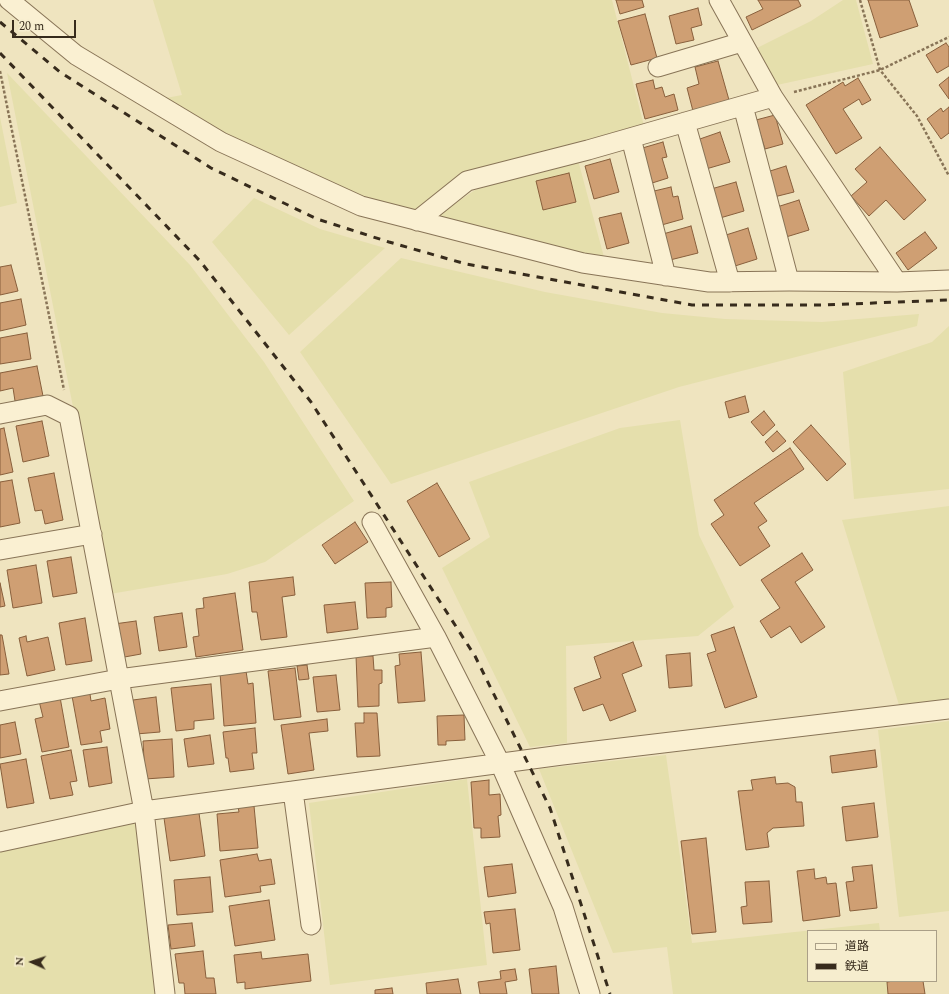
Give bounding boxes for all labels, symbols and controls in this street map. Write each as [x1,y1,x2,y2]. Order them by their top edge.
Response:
scale bar [14,12,78,38]
text: 20 m [19,17,44,36]
legend [807,930,937,982]
text: 道路 [845,937,869,956]
north arrow [12,942,52,982]
text: N [11,956,28,966]
text: 鉄道 [845,957,869,976]

